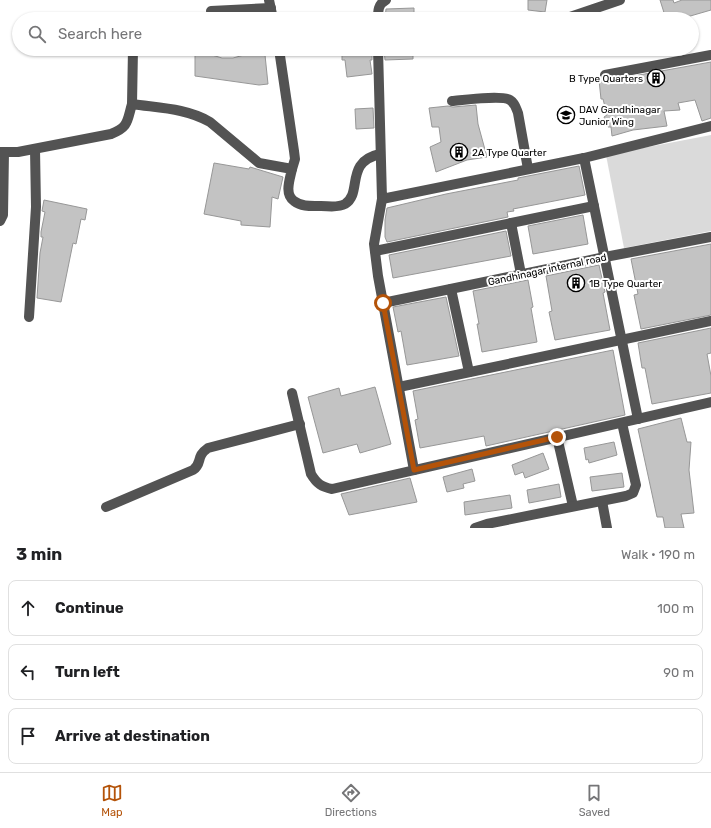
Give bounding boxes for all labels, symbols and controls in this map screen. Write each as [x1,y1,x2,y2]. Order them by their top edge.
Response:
search box [12,12,699,56]
icon: search [26,23,48,45]
text: Search here [58,25,142,43]
building icon: B Type Quarters [646,68,666,88]
place label: B Type Quarters [569,73,643,85]
place label: DAV Gandhinagar Junior Wing [579,104,661,128]
school or university icon: DAV Gandhinagar Junior Wing [556,105,576,125]
building icon: 2A Type Quarter [449,142,469,162]
place label: 2A Type Quarter [472,147,547,159]
street label: Gandhinagar internal road [487,252,608,288]
building icon: 1B Type Quarter [566,273,586,293]
place label: 1B Type Quarter [589,278,662,290]
route start [374,294,392,312]
route end [548,428,566,446]
text: 3 min [16,544,62,564]
text: Walk · 190 m [621,547,695,562]
icon: ahead [17,597,39,619]
text: Continue [55,599,124,617]
text: 100 m [657,601,694,616]
icon: left [17,661,39,683]
text: Turn left [55,663,120,681]
text: 90 m [663,665,694,680]
icon: arrive [17,725,39,747]
text: Arrive at destination [55,727,210,745]
tab: Map [101,782,123,819]
tab: Directions [325,782,377,819]
tab: Saved [579,782,610,819]

